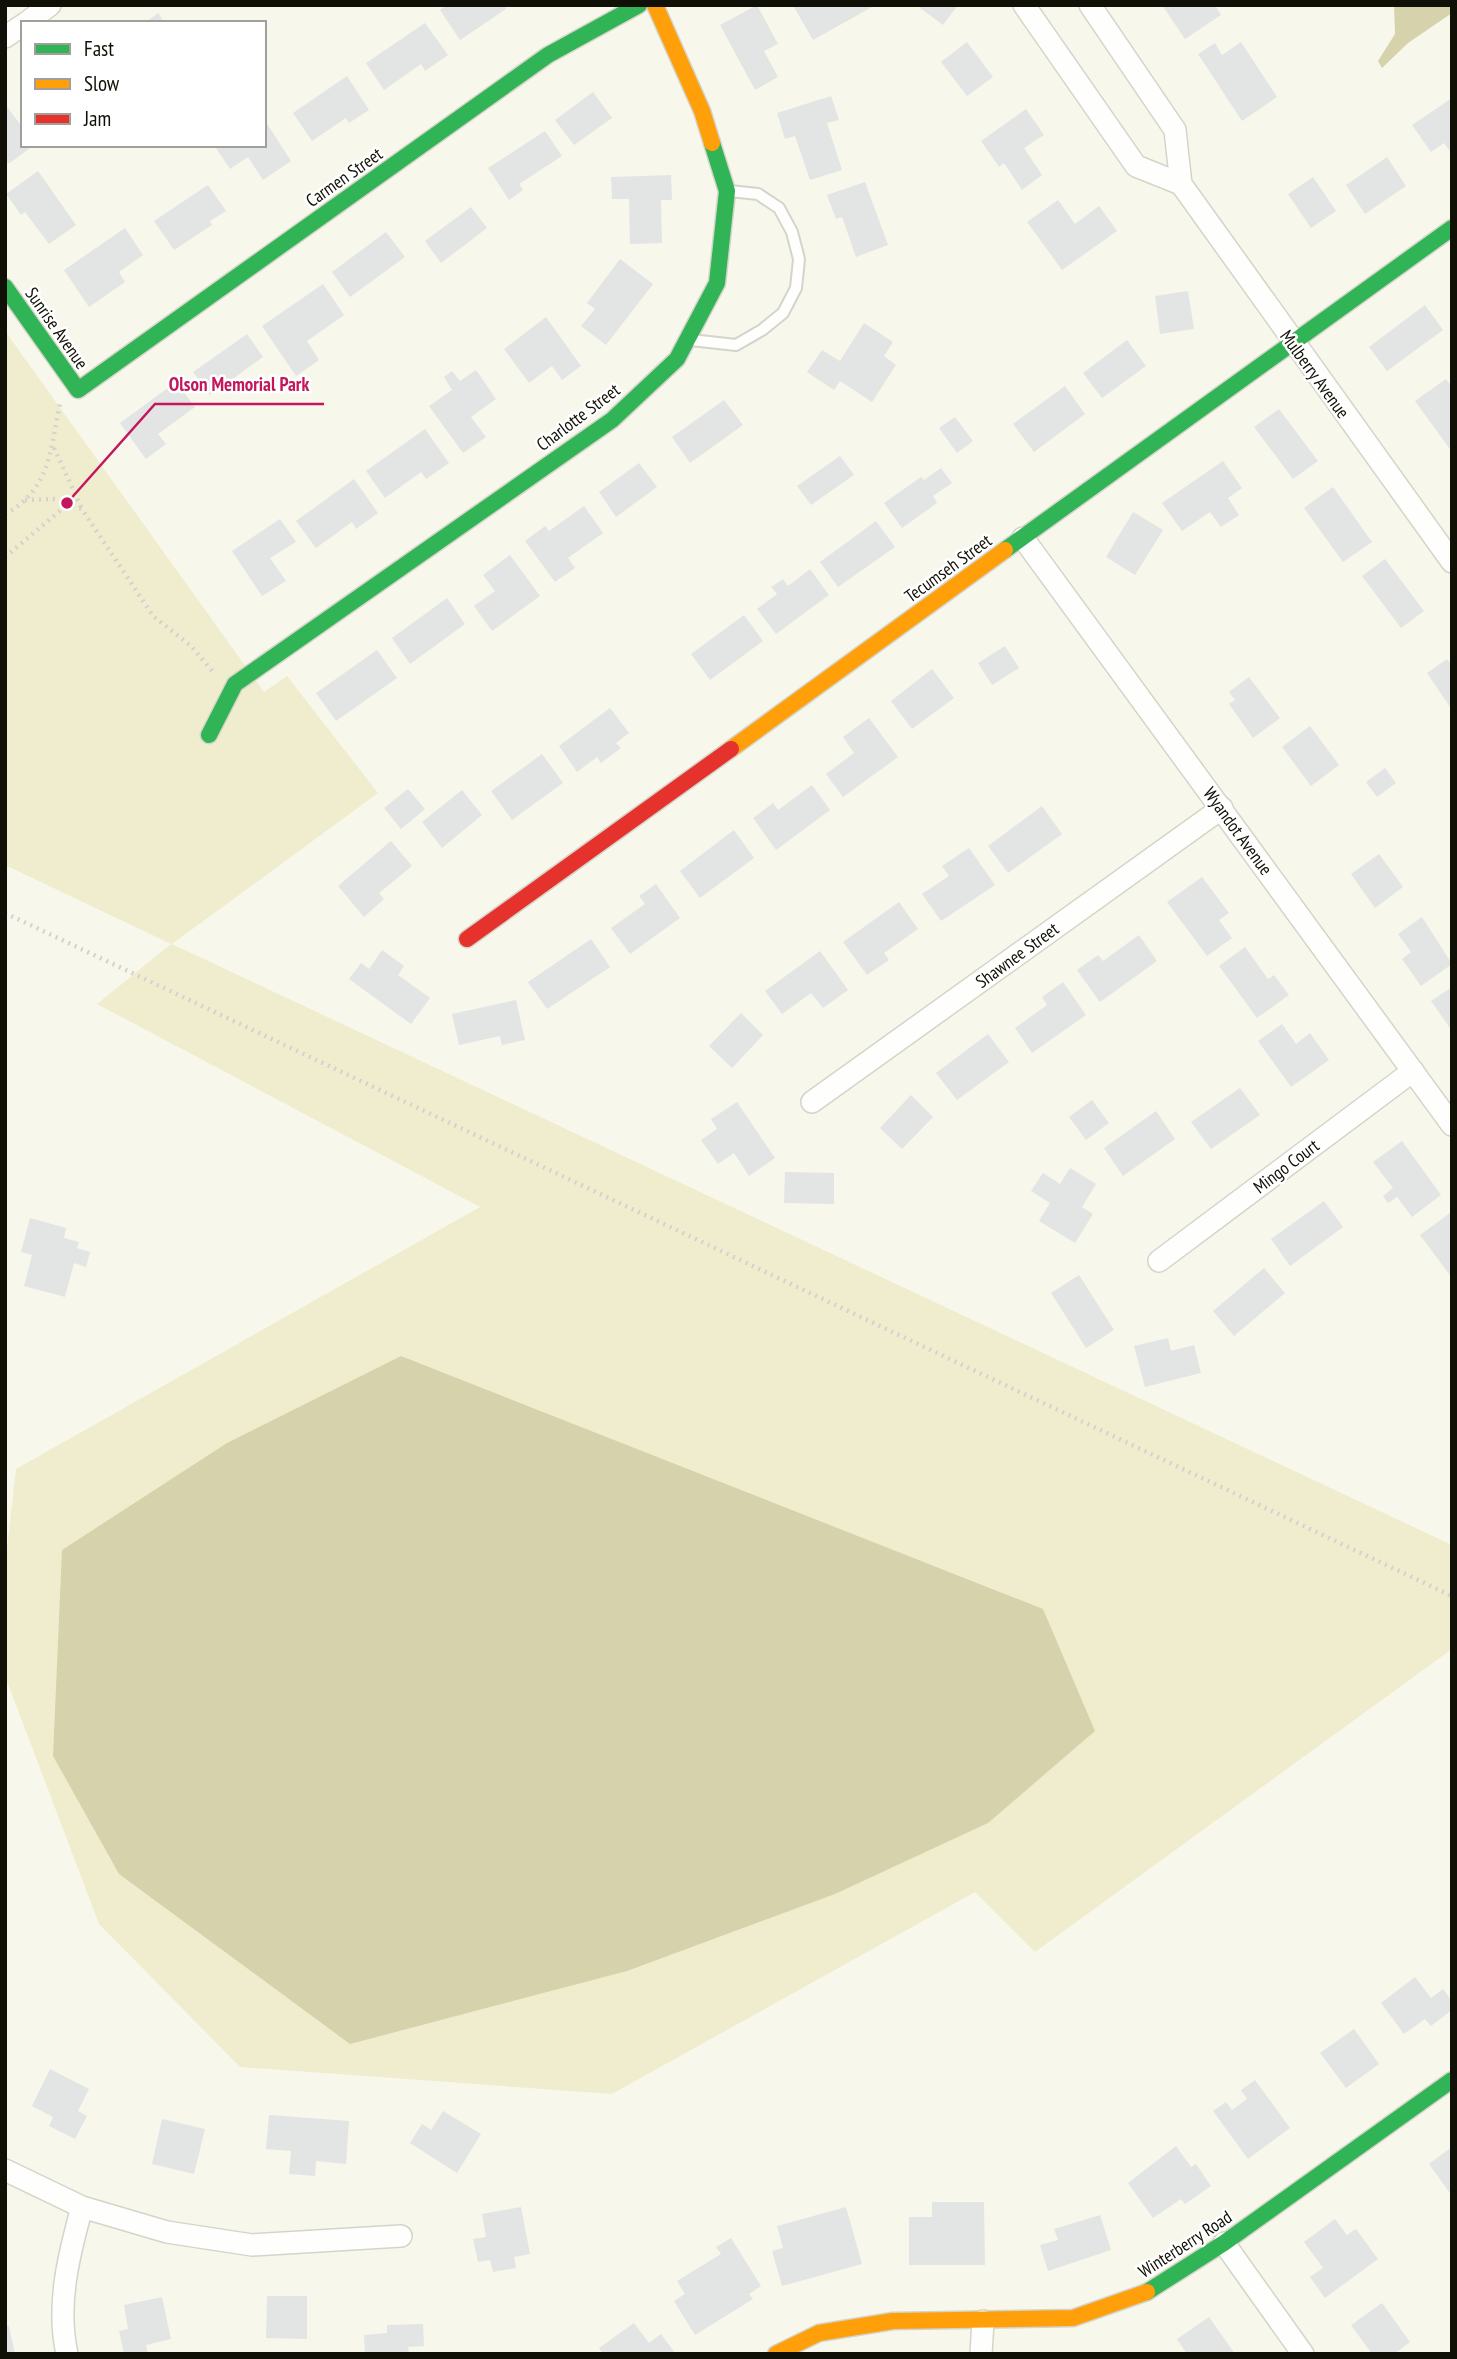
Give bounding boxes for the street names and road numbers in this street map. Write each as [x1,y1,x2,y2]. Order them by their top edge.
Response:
street label: Carmen Street [301,142,387,212]
street label: Sunrise Avenue [20,283,94,373]
street label: Mulberry Avenue [1275,325,1355,423]
street label: Charlotte Street [532,378,624,456]
street label: Tecumseh Street [900,529,996,607]
street label: Wyandot Avenue [1198,783,1278,879]
street label: Shawnee Street [971,917,1063,993]
street label: Mingo Court [1249,1134,1323,1198]
street label: Winterberry Road [1134,2205,1236,2283]

